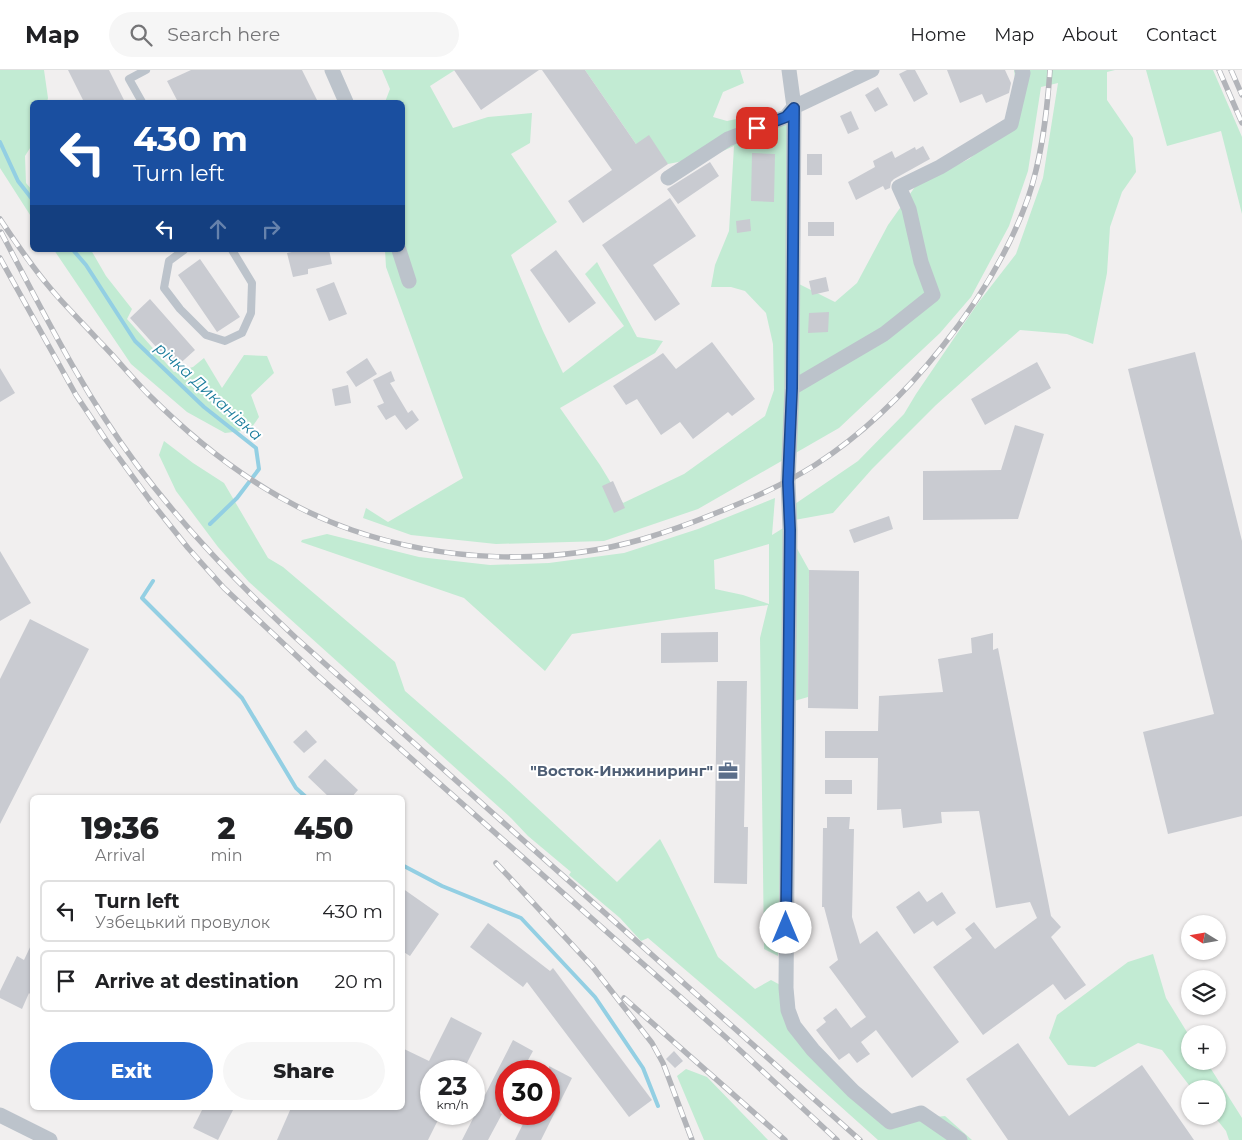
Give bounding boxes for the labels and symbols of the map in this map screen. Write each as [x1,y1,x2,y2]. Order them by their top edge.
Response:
pin [736,107,778,149]
water label: річка Диканівка [151,338,266,445]
office icon: "Восток-Инжиниринг" [717,760,739,782]
place label: "Восток-Инжиниринг" [530,761,713,780]
position arrow [759,901,811,953]
north arrow [1181,915,1226,960]
speed limit sign: 30 [495,1060,560,1125]

